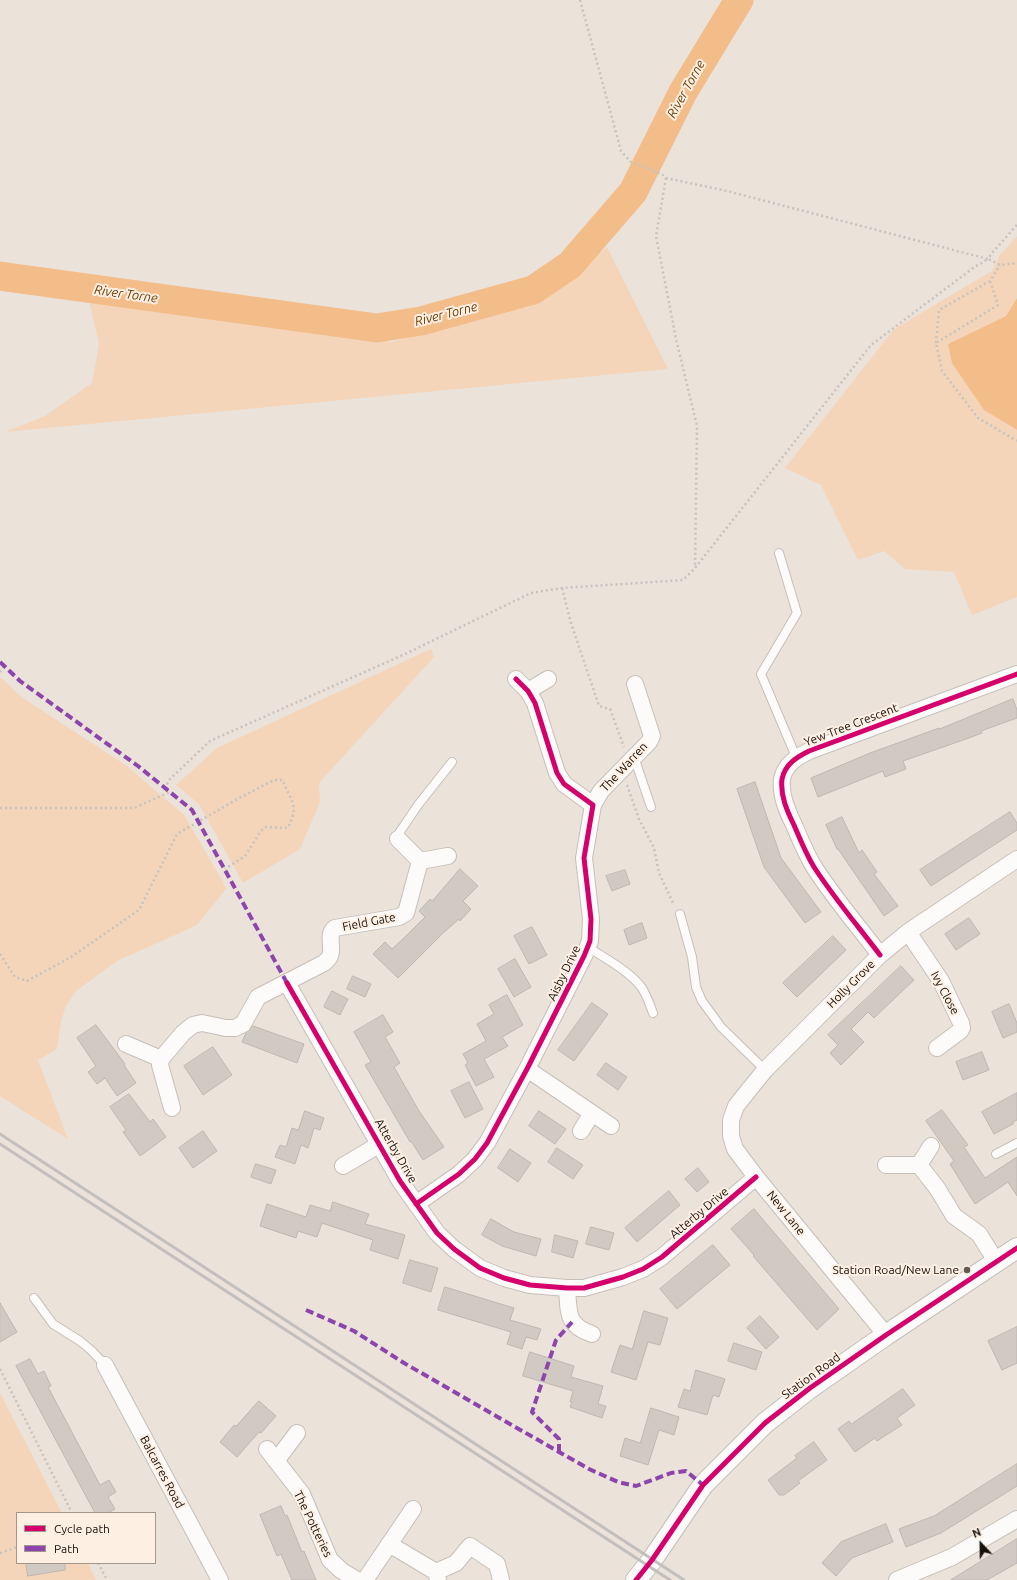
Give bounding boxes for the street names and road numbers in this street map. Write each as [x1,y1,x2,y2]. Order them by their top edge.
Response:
street label: Yew Tree Crescent [802,700,900,750]
street label: The Warren [597,739,651,795]
street label: Field Gate [341,910,397,934]
street label: Aisby Drive [544,943,584,1003]
street label: Holly Grove [824,957,878,1011]
street label: Ivy Close [928,969,962,1017]
street label: Atterby Drive [372,1116,420,1186]
street label: Atterby Drive [667,1184,731,1242]
street label: New Lane [764,1188,808,1238]
street label: Station Road [779,1350,843,1402]
street label: Balcarres Road [137,1433,187,1511]
street label: The Potteries [291,1488,335,1560]

